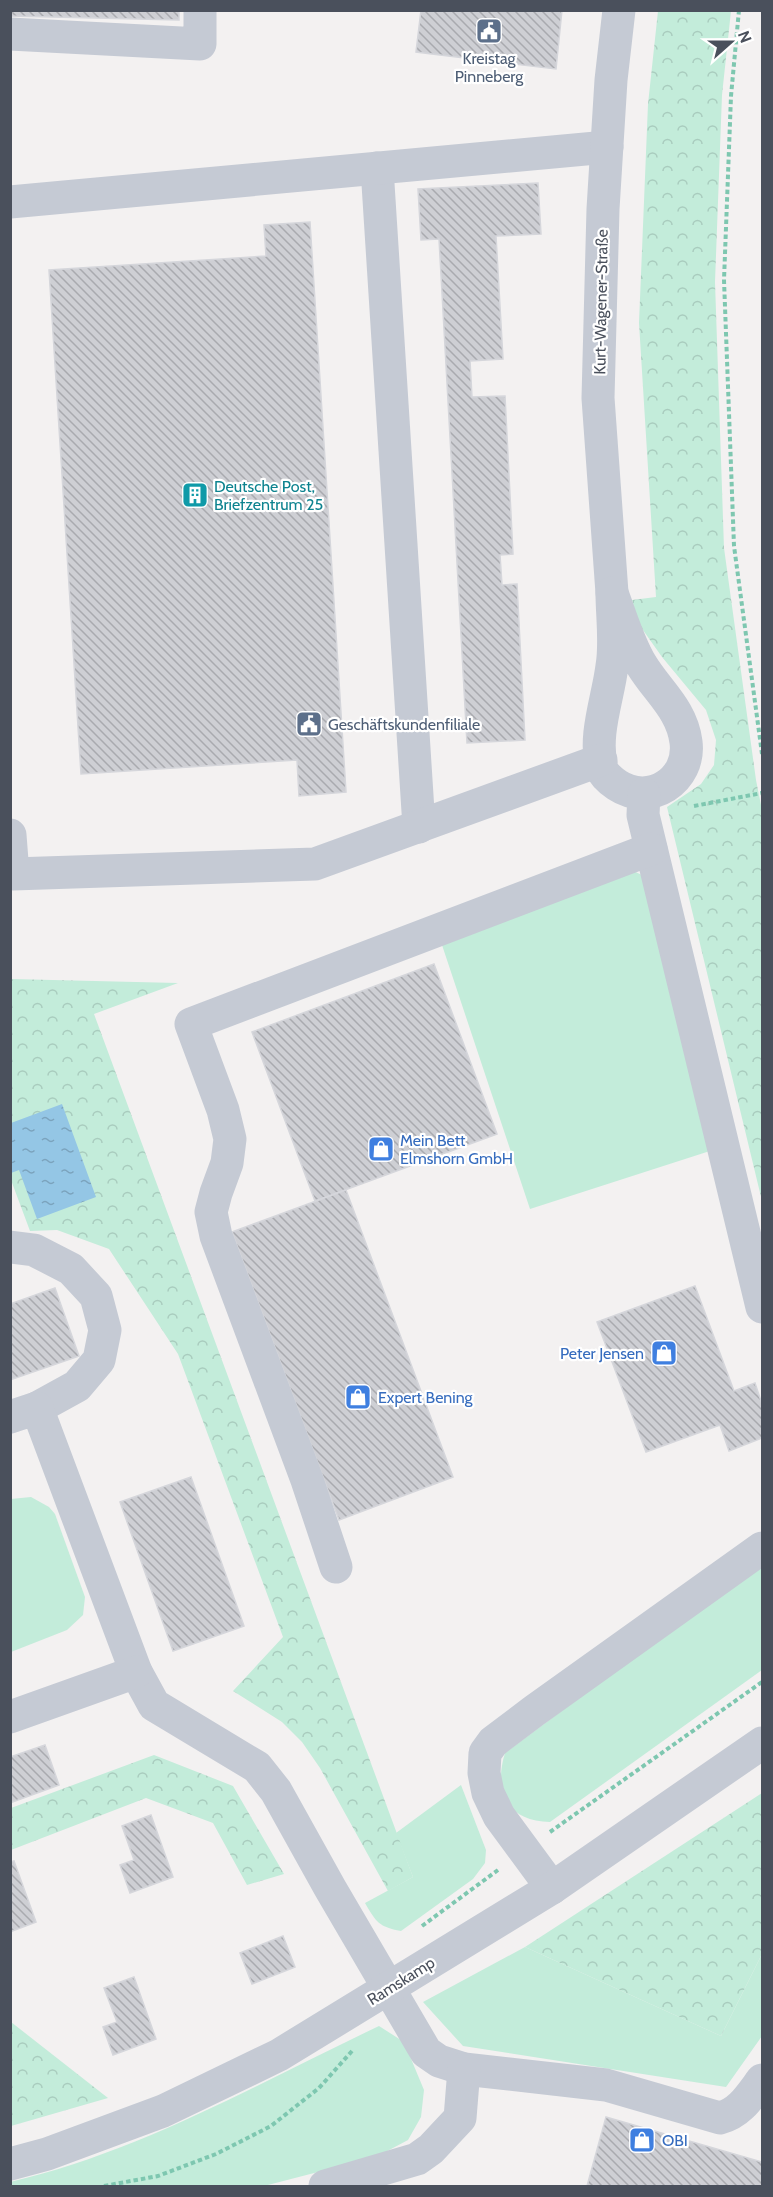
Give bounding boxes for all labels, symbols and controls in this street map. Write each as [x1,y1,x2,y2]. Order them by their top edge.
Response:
north arrow [701,12,761,72]
public building icon: Kreistag Pinneberg [474,16,504,46]
text: N [734,28,755,45]
place label: Kreistag Pinneberg [455,49,524,86]
street label: Kurt-Wagener-Straße [590,229,612,375]
place label: Deutsche Post, Briefzentrum 25 [214,477,323,514]
building icon: Deutsche Post, Briefzentrum 25 [180,480,210,510]
public building icon: Geschäftskundenfiliale [294,709,324,739]
place label: Geschäftskundenfiliale [328,715,480,734]
place label: Mein Bett Elmshorn GmbH [400,1131,513,1168]
shop icon: Mein Bett Elmshorn GmbH [366,1134,396,1164]
shop icon: Peter Jensen [649,1338,679,1368]
place label: Peter Jensen [560,1344,644,1363]
shop icon: Expert Bening [343,1382,373,1412]
place label: Expert Bening [378,1388,474,1407]
street label: Ramskamp [364,1953,438,2009]
shop icon: OBI [627,2125,657,2155]
place label: OBI [662,2131,688,2150]

